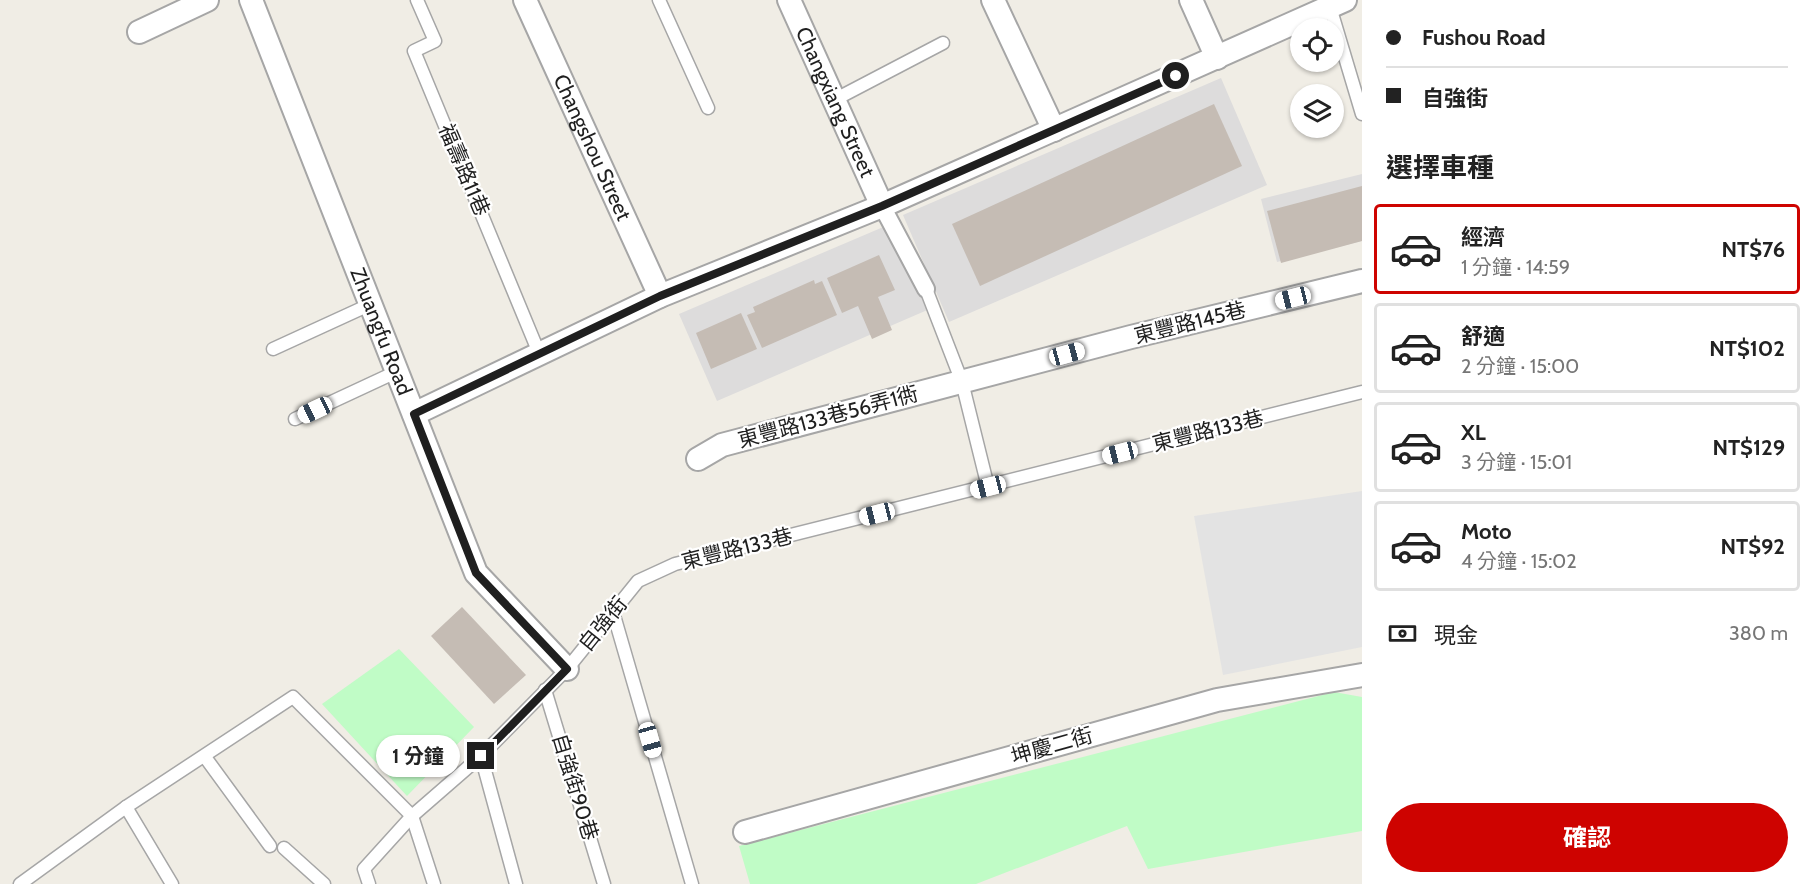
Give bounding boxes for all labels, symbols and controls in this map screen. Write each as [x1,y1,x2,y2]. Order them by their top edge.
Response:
map controls [1290,18,1344,138]
button: locate [1290,18,1344,72]
street label: Changxiang Street [791,23,880,181]
text: Fushou Road [1422,24,1546,51]
route start [1162,62,1189,89]
street label: Changshou Street [549,70,637,224]
button: layers [1290,84,1344,138]
text: 自強街 [1422,85,1488,112]
street label: 福壽路11巷 [434,120,495,220]
text: 選擇車種 [1386,151,1494,184]
icon: car [1389,222,1443,276]
text: 經濟 [1461,224,1505,251]
text: NT$76 [1721,236,1785,263]
text: 1 分鐘 · 14:59 [1461,255,1570,279]
street label: Zhuangfu Road [345,264,418,398]
car [1273,285,1313,311]
street label: 東豐路145巷 [1131,297,1248,348]
icon: car [1389,321,1443,375]
text: 舒適 [1461,323,1505,350]
text: NT$102 [1709,335,1785,362]
car [1047,341,1087,367]
text: 2 分鐘 · 15:00 [1461,354,1579,378]
street label: 東豐路133巷56弄1衖 [735,380,921,453]
car [295,394,335,426]
street label: 東豐路133巷 [1150,405,1266,456]
text: XL [1461,419,1486,446]
icon: car [1389,420,1443,474]
text: NT$129 [1712,434,1785,461]
car [1100,440,1140,466]
text: 3 分鐘 · 15:01 [1461,450,1572,474]
car [968,474,1008,500]
car [857,501,897,527]
text: Moto [1461,518,1512,545]
icon: car [1389,519,1443,573]
street label: 東豐路133巷 [679,523,795,574]
text: NT$92 [1720,533,1785,560]
text: 4 分鐘 · 15:02 [1461,549,1577,573]
street label: 自強街 [573,591,632,656]
icon: cash [1386,617,1419,650]
text: 380 m [1729,621,1788,645]
text: 現金 [1434,622,1478,649]
car [636,720,664,760]
street label: 坤慶二街 [1008,722,1096,769]
street label: 自強街90巷 [547,730,604,843]
callout: 1 分鐘 [376,735,460,777]
route end [467,742,494,769]
text: 1 分鐘 [392,744,444,768]
button: 確認 [1386,803,1788,872]

